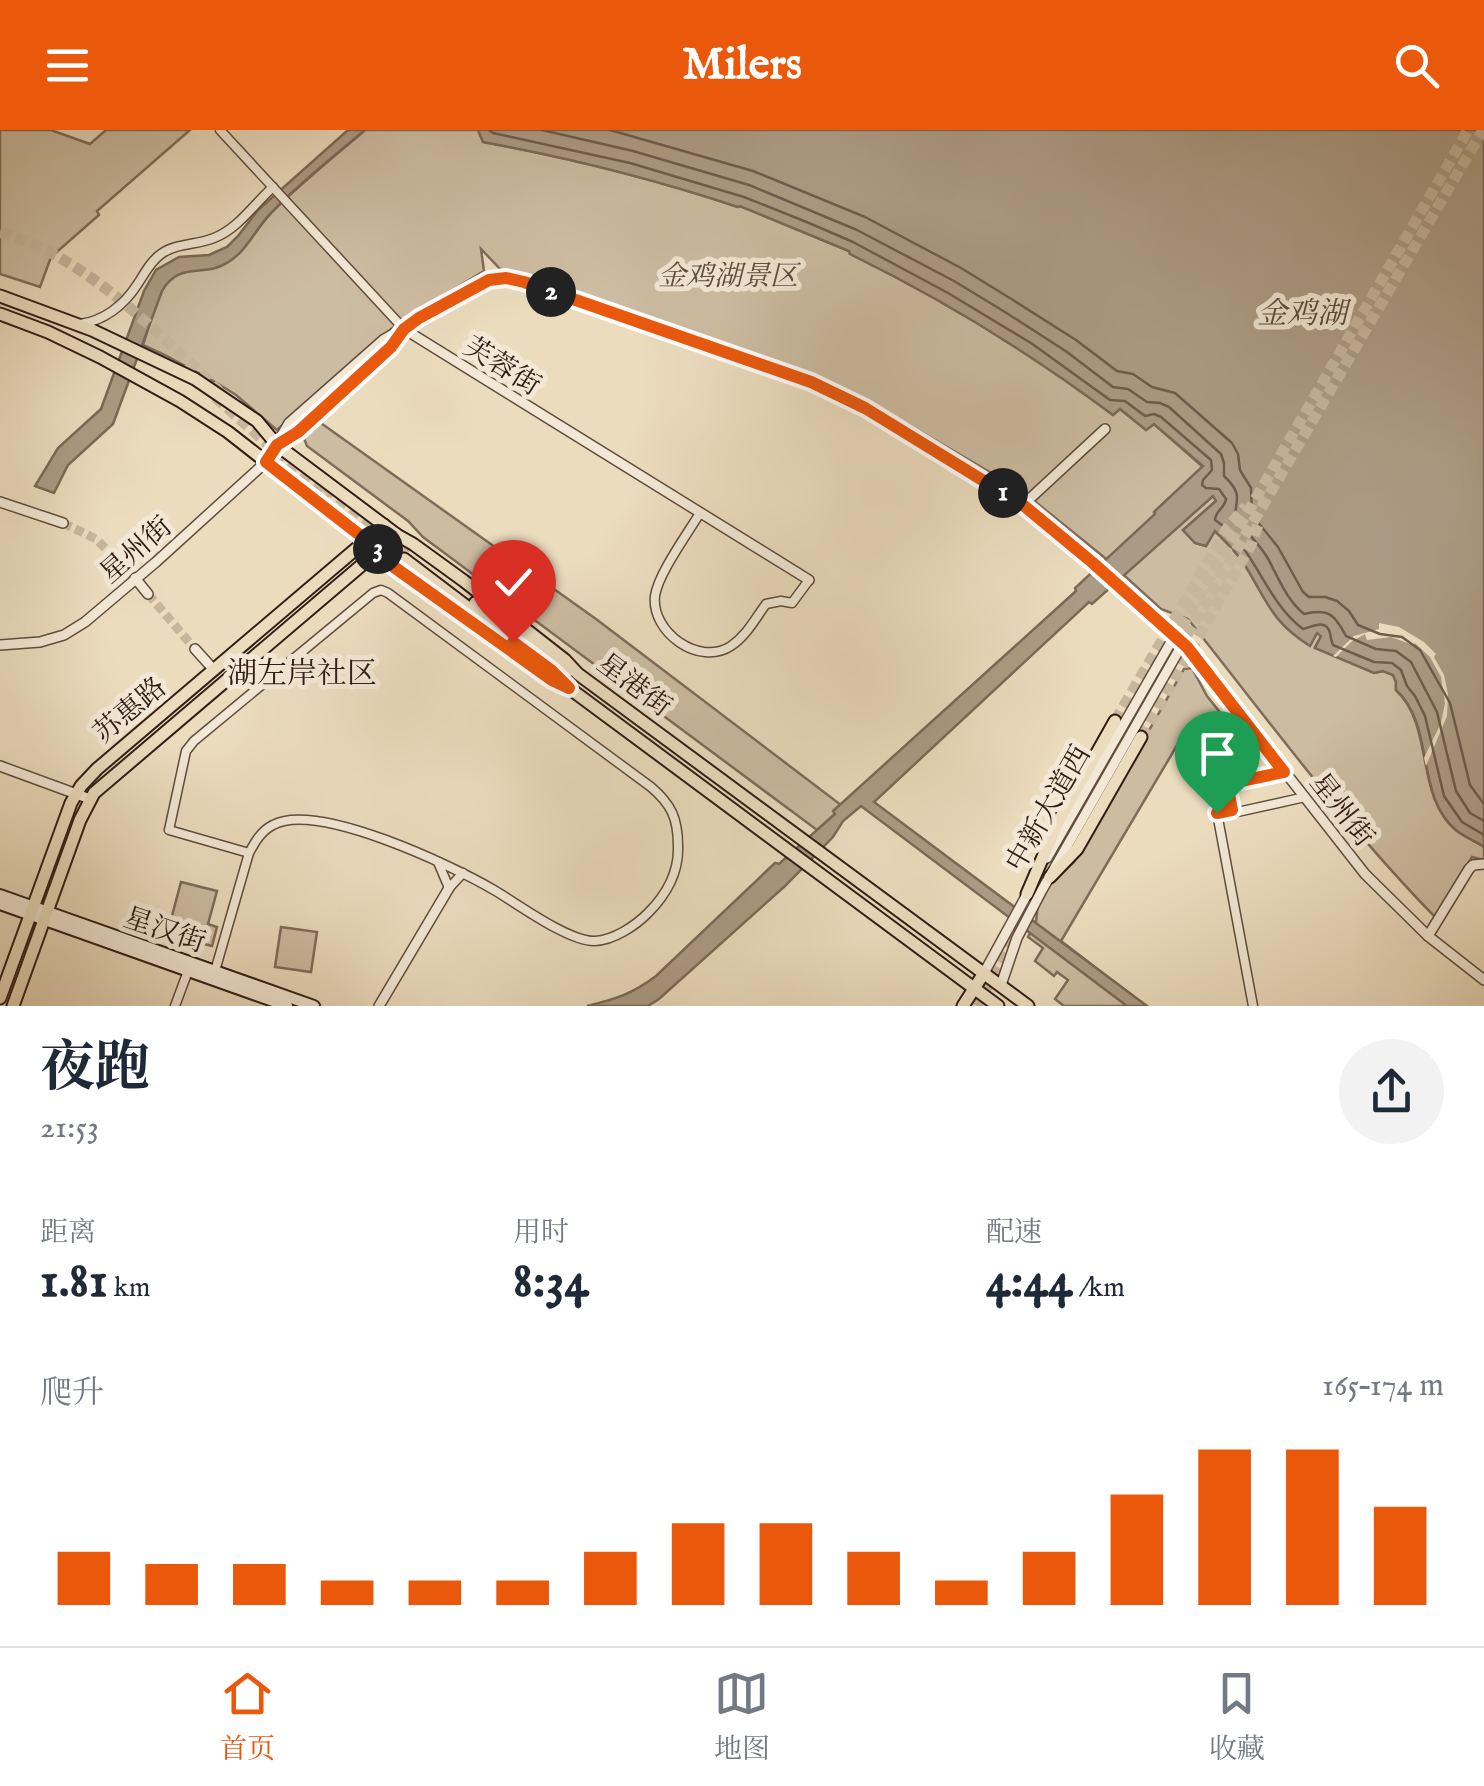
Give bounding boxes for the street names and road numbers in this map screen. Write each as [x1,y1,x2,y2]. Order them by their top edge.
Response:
street label: 芙蓉街 [457,330,547,404]
street label: 星州街 [93,510,180,592]
street label: 星港街 [589,647,678,725]
street label: 苏惠路 [87,671,174,751]
street label: 中新大道西 [999,740,1099,879]
street label: 星州街 [1301,767,1381,854]
street label: 星汉街 [119,901,210,962]

